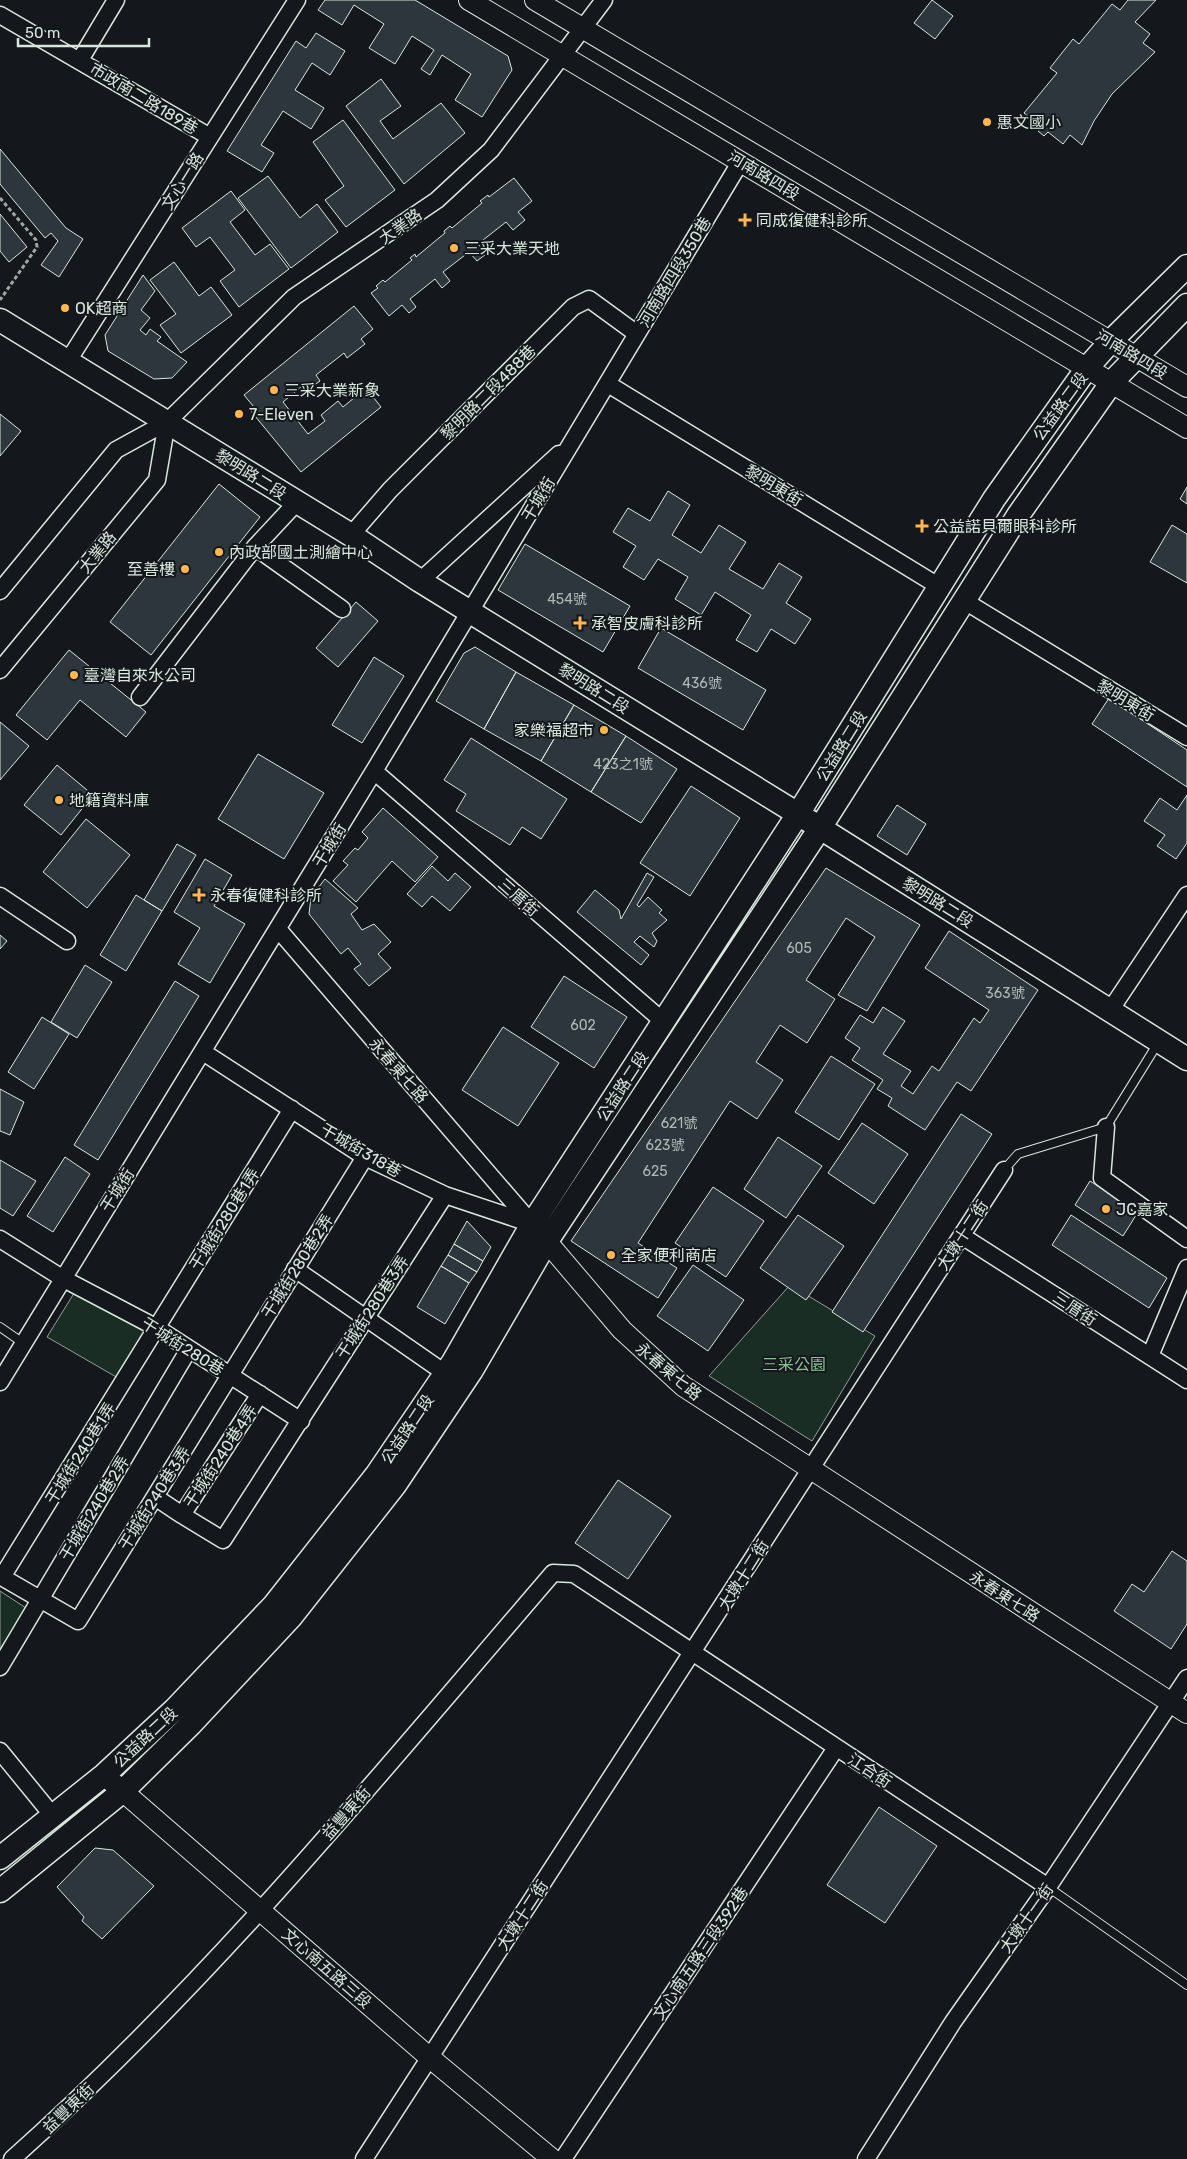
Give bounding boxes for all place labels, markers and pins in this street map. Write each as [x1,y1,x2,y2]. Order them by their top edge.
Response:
place label: 惠文國小 [997,113,1061,132]
marker: 惠文國小 [981,116,993,128]
place label: 同成復健科診所 [756,211,868,230]
marker: 同成復健科診所 [738,213,752,227]
place label: 三采大業天地 [464,239,560,258]
marker: 三采大業天地 [448,242,460,254]
place label: OK超商 [75,299,127,318]
marker: OK超商 [59,302,71,314]
place label: 三采大業新象 [284,381,380,400]
marker: 三采大業新象 [268,384,280,396]
place label: 7-Eleven [249,405,314,424]
marker: 7-Eleven [233,408,245,420]
place label: 公益諾貝爾眼科診所 [933,517,1077,536]
marker: 公益諾貝爾眼科診所 [915,519,929,533]
place label: 內政部國土測繪中心 [229,543,373,562]
marker: 內政部國土測繪中心 [213,546,225,558]
place label: 至善樓 [127,560,175,579]
marker: 至善樓 [179,563,191,575]
place label: 承智皮膚科診所 [591,614,703,633]
marker: 承智皮膚科診所 [573,616,587,630]
place label: 臺灣自來水公司 [84,666,196,685]
marker: 臺灣自來水公司 [68,669,80,681]
place label: 家樂福超市 [514,721,594,740]
marker: 家樂福超市 [598,724,610,736]
place label: 地籍資料庫 [69,791,149,810]
marker: 地籍資料庫 [53,794,65,806]
place label: 永春復健科診所 [210,886,322,905]
marker: 永春復健科診所 [192,888,206,902]
place label: JC嘉家 [1116,1200,1169,1219]
marker: JC嘉家 [1100,1203,1112,1215]
place label: 全家便利商店 [621,1246,717,1265]
marker: 全家便利商店 [605,1249,617,1261]

